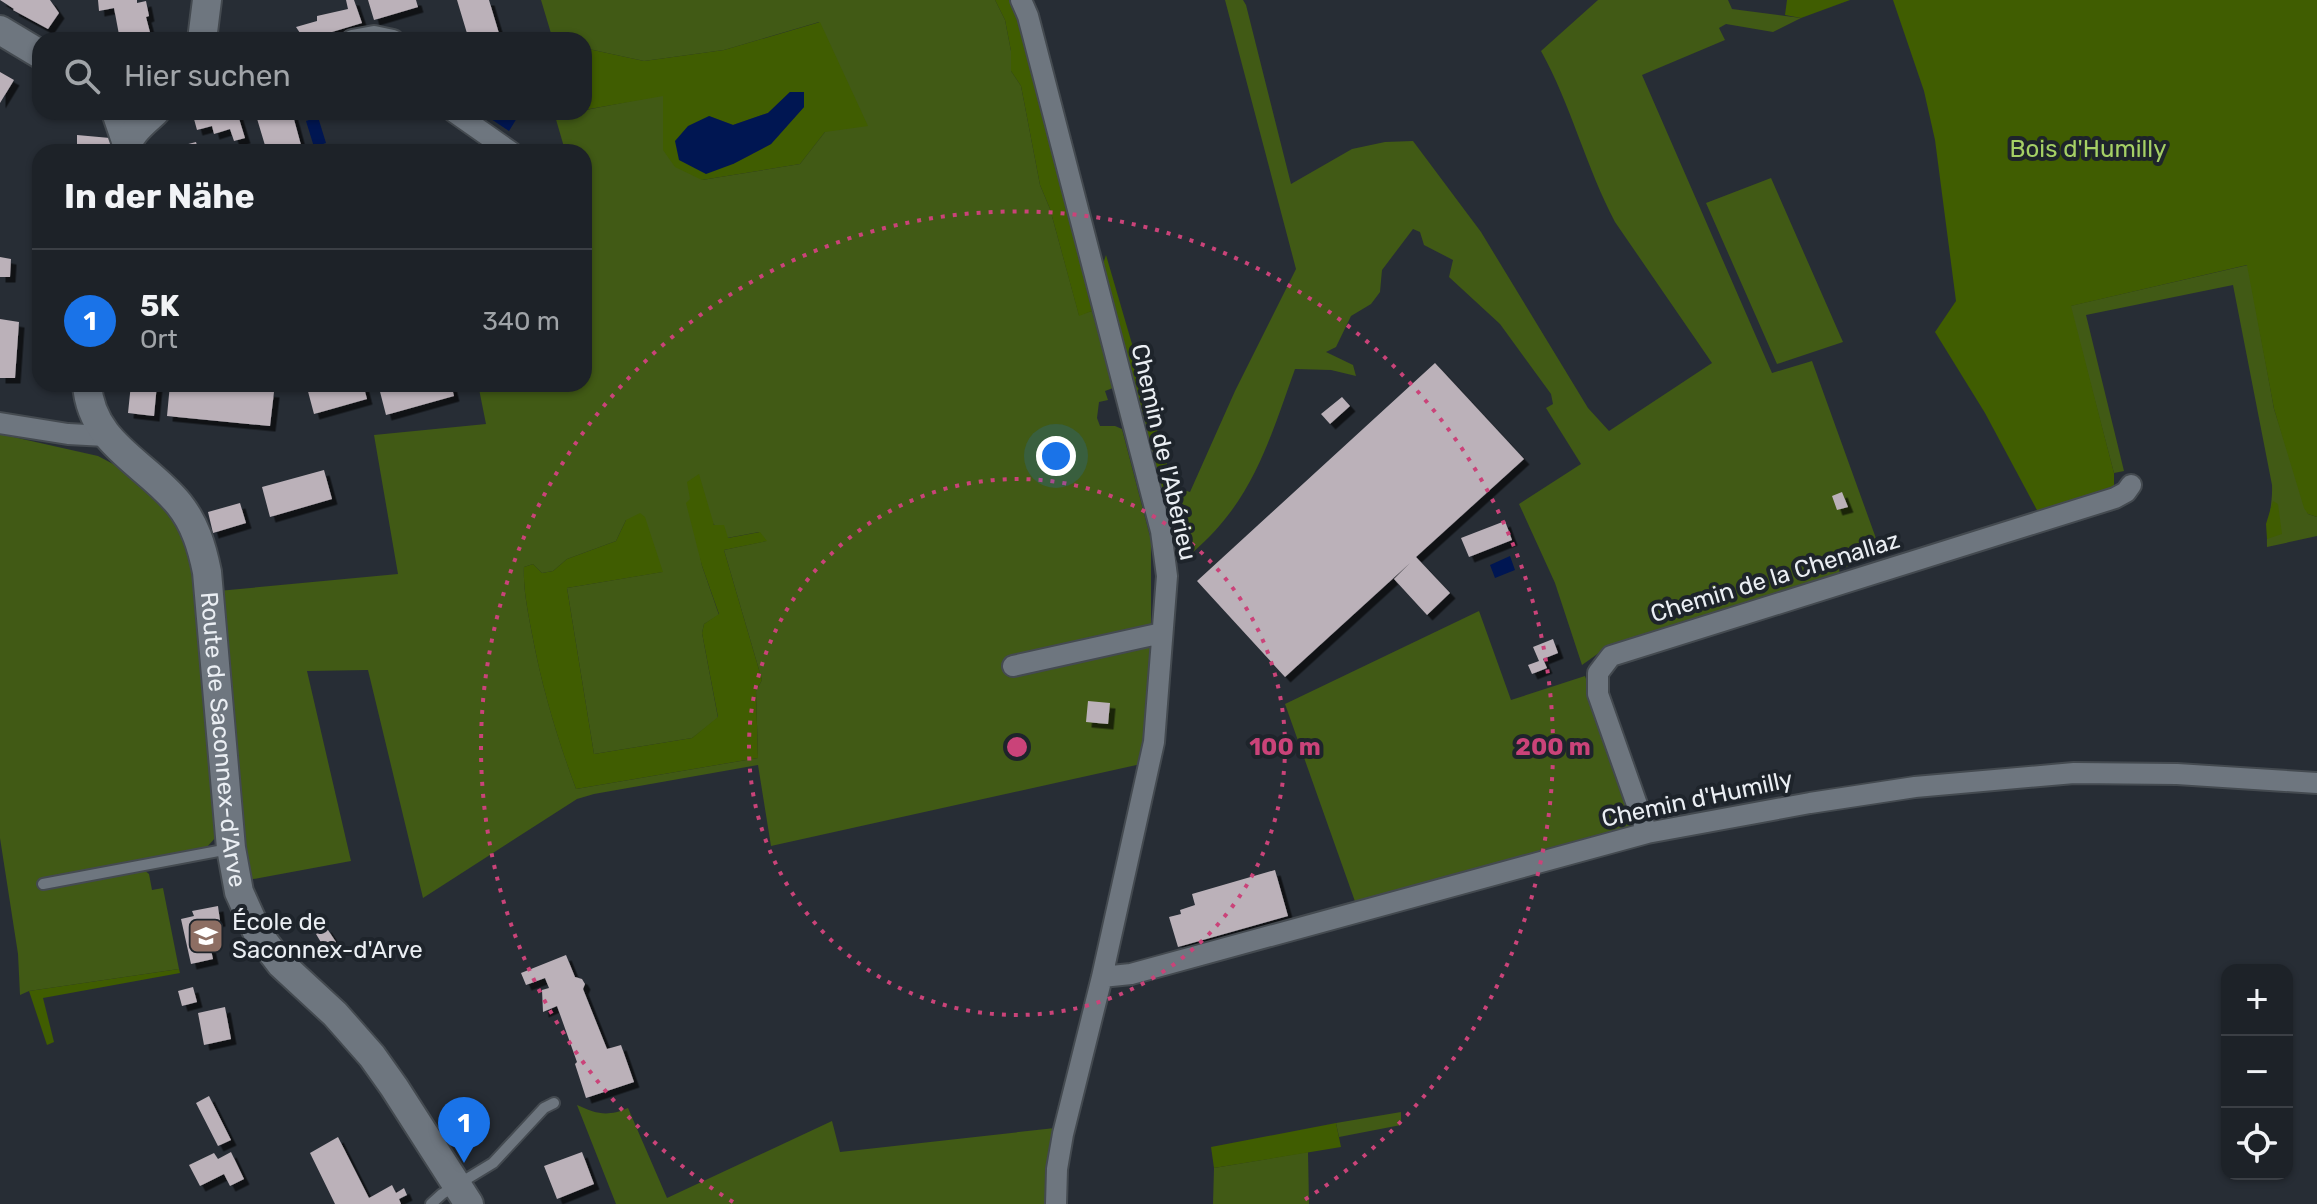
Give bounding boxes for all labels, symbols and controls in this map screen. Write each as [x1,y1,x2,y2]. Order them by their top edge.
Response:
search box [32,32,592,120]
icon: search [60,54,104,98]
text: Hier suchen [124,58,291,94]
park label: Bois d'Humilly [2010,135,2166,163]
text: In der Nähe [64,176,255,217]
text: 5K [140,288,179,324]
text: 1 [84,306,96,337]
text: 340 m [482,306,560,337]
text: Ort [140,324,178,355]
street label: Chemin de l'Abérieu [1125,341,1203,563]
your location [1036,436,1076,476]
street label: Chemin de la Chenallaz [1647,526,1903,628]
street label: Route de Saconnex-d'Arve [195,590,252,890]
centre of rings [1003,733,1031,761]
text: 100 m [1249,733,1321,761]
text: 200 m [1515,733,1591,761]
street label: Chemin d'Humilly [1599,765,1795,833]
place label: École de Saconnex-d'Arve [232,908,423,964]
school or university icon: École de Saconnex-d'Arve [187,917,225,955]
map controls [2221,964,2293,1180]
button: + [2221,964,2293,1036]
button: − [2221,1036,2293,1108]
pin: 1 [438,1097,490,1163]
button: locate [2221,1108,2293,1180]

